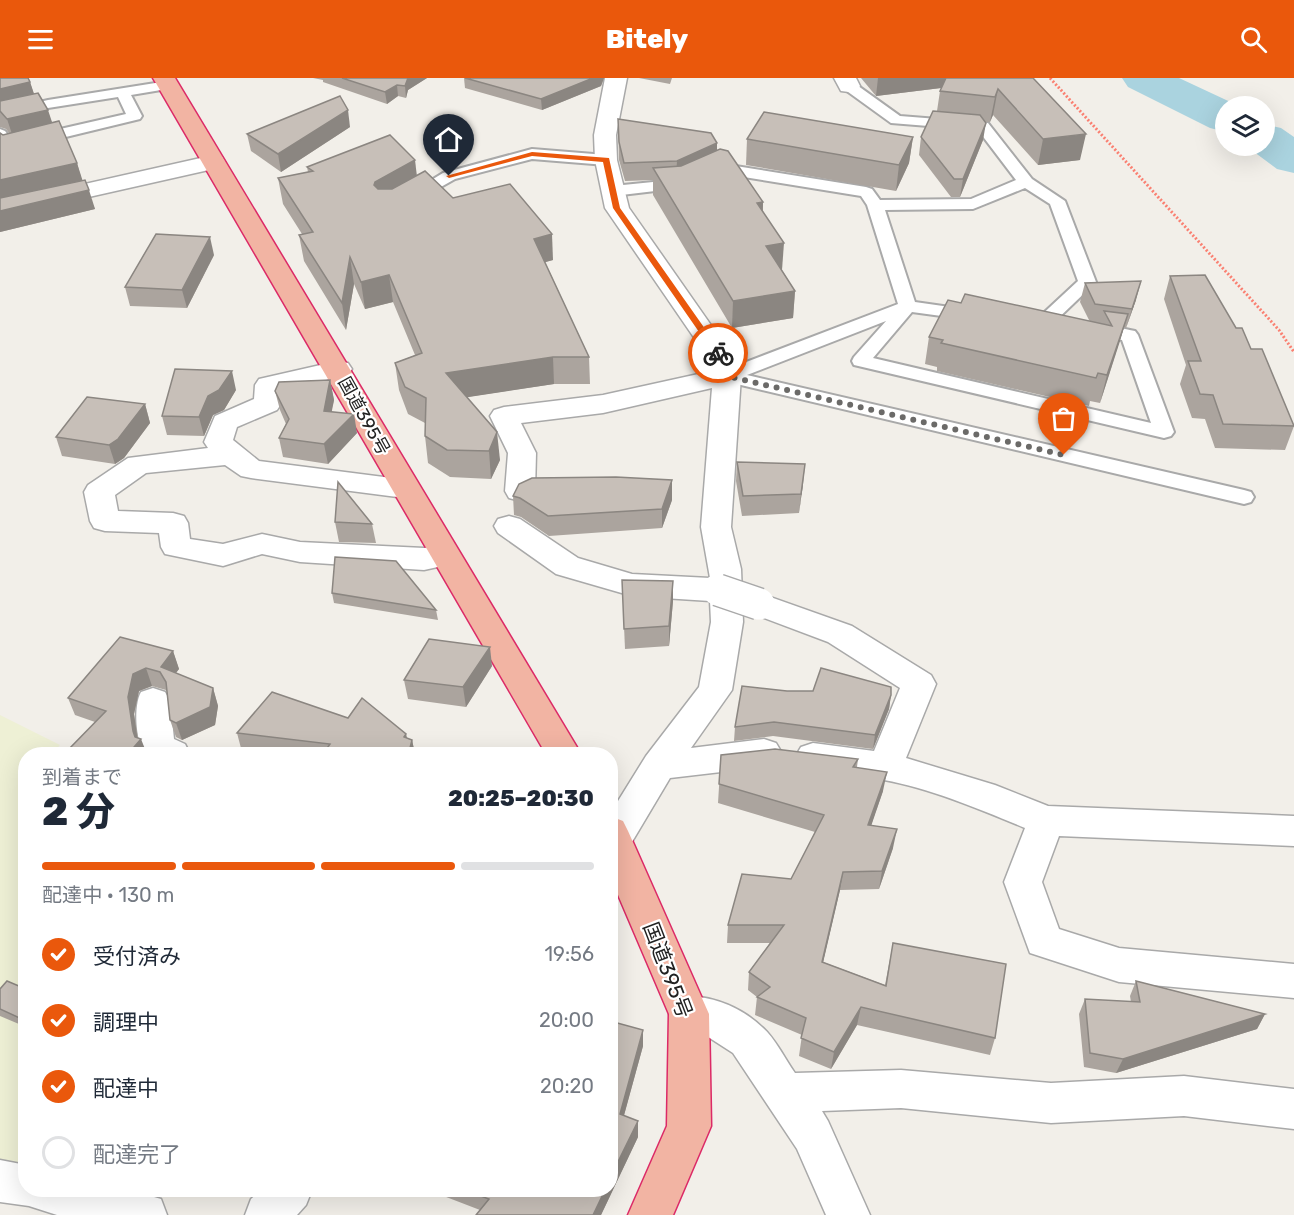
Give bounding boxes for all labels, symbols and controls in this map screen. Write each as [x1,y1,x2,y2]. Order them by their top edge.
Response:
icon: menu [24,23,57,56]
text: Bitely [606,23,688,55]
icon: search [1237,23,1270,56]
map controls [1215,96,1275,156]
button: layers [1215,96,1275,156]
pin [423,114,474,176]
icon: home [432,123,465,156]
courier [688,323,748,383]
icon: bike [702,337,735,370]
street label: 国道395号 [333,373,395,459]
pin [1038,393,1089,455]
icon: bag [1047,402,1080,435]
text: 到着まで [42,765,122,789]
text: 20:25–20:30 [448,785,594,812]
text: 2 分 [42,789,115,835]
text: 配達中 · 130 m [42,883,174,907]
street label: 国道395号 [638,919,698,1021]
icon: check [42,938,75,971]
text: 19:56 [545,942,594,966]
text: 受付済み [93,943,181,970]
icon: check [42,1004,75,1037]
text: 20:00 [539,1008,594,1032]
text: 調理中 [93,1009,159,1036]
icon: check [42,1070,75,1103]
text: 20:20 [540,1074,594,1098]
text: 配達中 [93,1075,159,1102]
text: 配達完了 [93,1141,181,1168]

